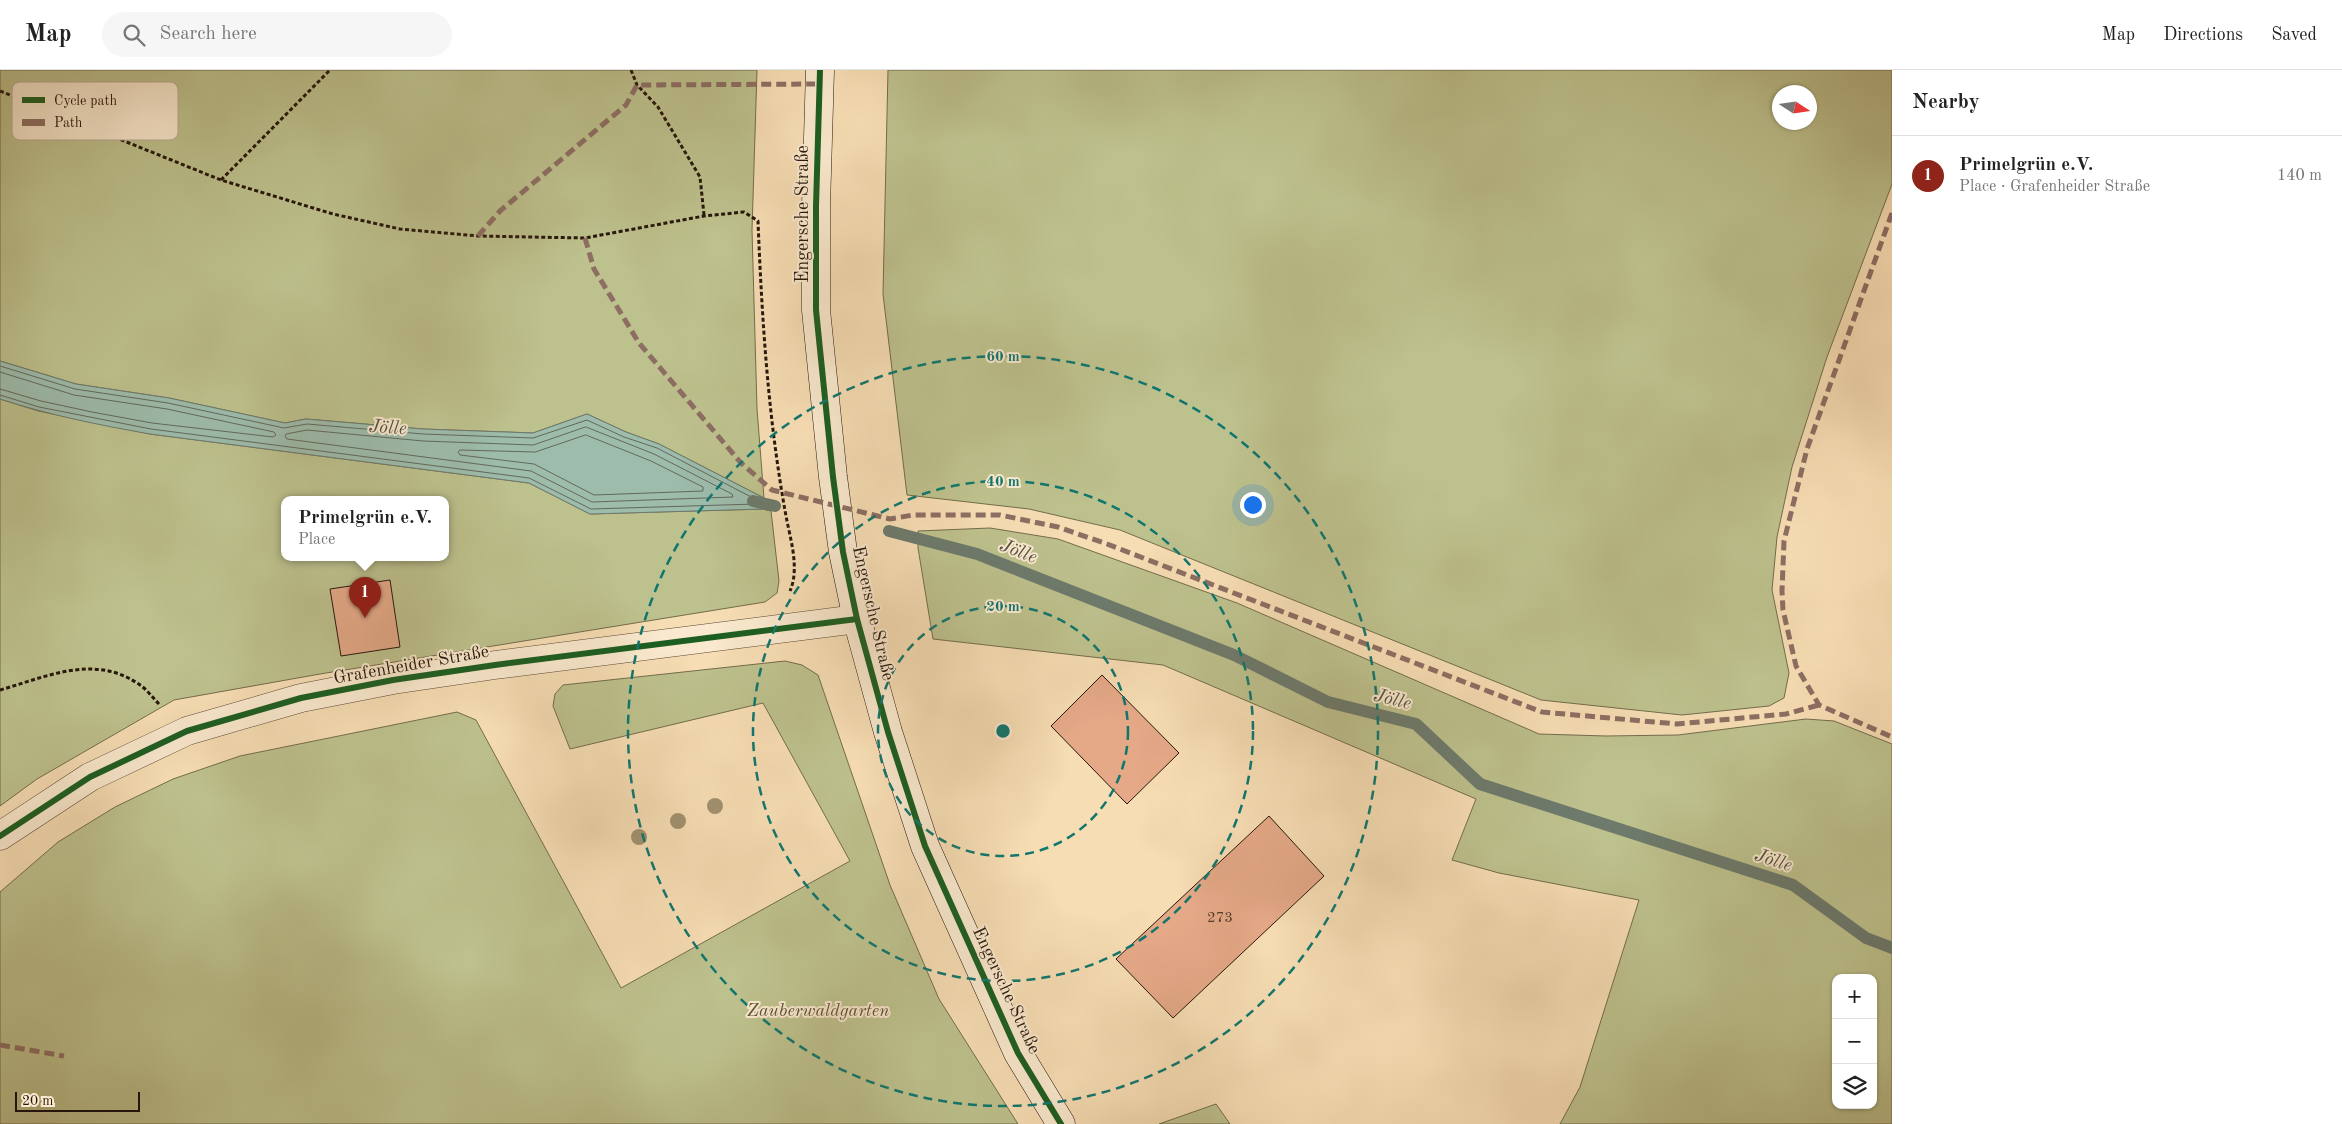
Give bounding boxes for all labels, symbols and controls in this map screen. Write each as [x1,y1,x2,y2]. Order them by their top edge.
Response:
search box [102,12,452,57]
icon: search [120,21,148,49]
text: Map [25,23,72,47]
text: Search here [160,25,257,44]
text: Map [2102,26,2135,44]
text: Directions [2163,26,2243,44]
text: Saved [2271,26,2317,44]
legend [12,82,178,140]
north arrow [1772,85,1817,130]
text: Nearby [1912,92,1980,113]
text: Cycle path [54,94,117,108]
text: Path [54,116,83,130]
street label: Engersche Straße [794,145,812,283]
text: Primelgrün e.V. [1959,156,2093,175]
text: 1 [1923,168,1933,184]
text: 140 m [2277,168,2322,184]
text: Place · Grafenheider Straße [1959,179,2150,195]
text: 60 m [986,350,1020,365]
water label: Jölle [368,418,408,439]
text: 40 m [986,475,1020,490]
your location [1240,492,1266,518]
popup [281,496,449,561]
text: Primelgrün e.V. [298,509,432,528]
text: Place [298,532,335,548]
water label: Jölle [997,537,1039,568]
street label: Engersche Straße [849,544,897,682]
pin: 1 [349,577,381,618]
text: 20 m [986,600,1020,615]
street label: Grafenheider Straße [332,642,490,688]
water label: Jölle [1372,687,1413,714]
centre of rings [994,722,1012,740]
water label: Jölle [1752,846,1794,876]
house number: 273 [1207,911,1233,926]
street label: Engersche Straße [969,924,1043,1057]
map controls [1832,974,1877,1109]
button: + [1832,974,1877,1019]
park label: Zauberwaldgarten [747,1002,889,1020]
button: − [1832,1019,1877,1064]
button: layers [1832,1064,1877,1109]
scale bar [15,1089,140,1112]
text: 20 m [22,1094,53,1108]

